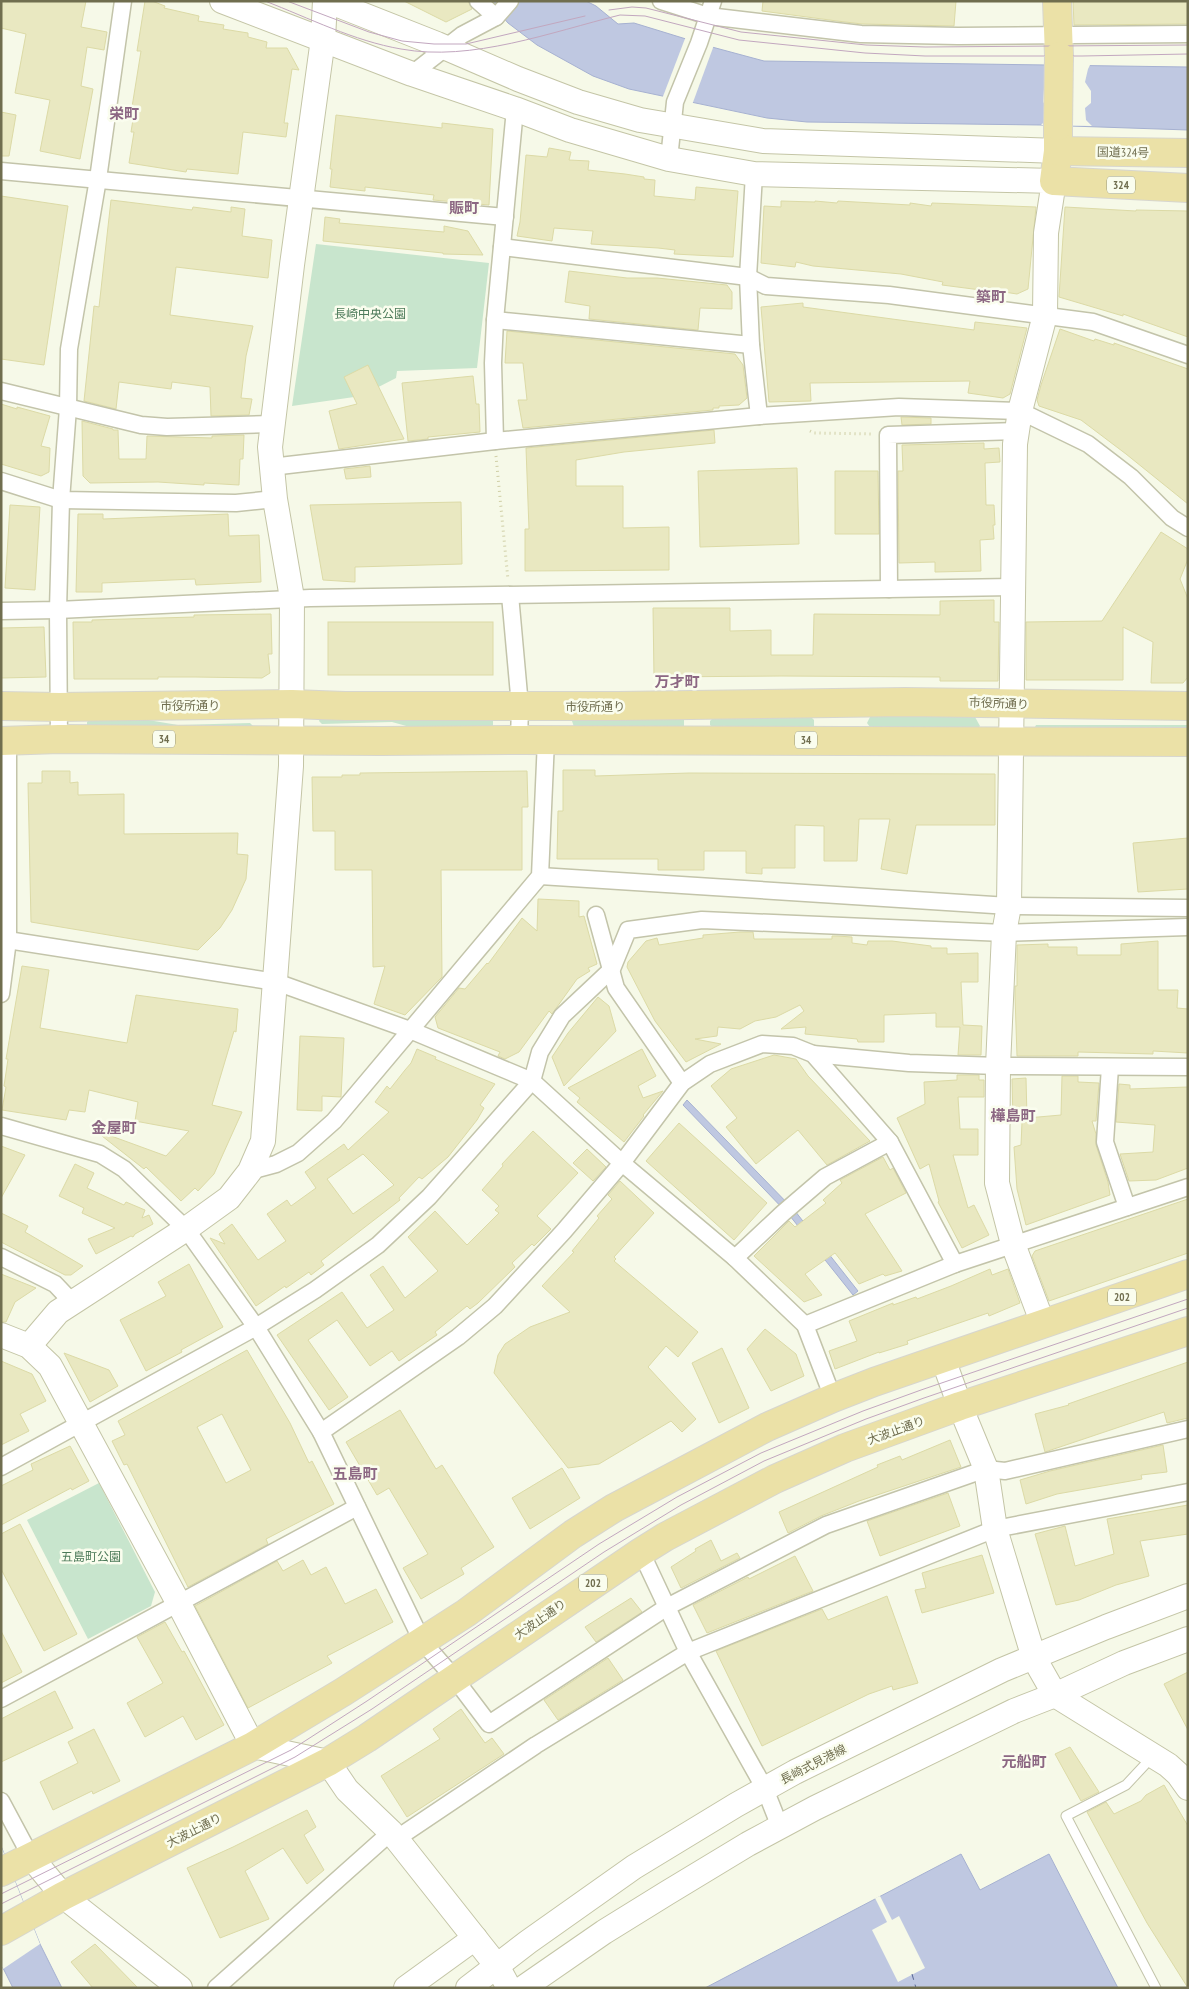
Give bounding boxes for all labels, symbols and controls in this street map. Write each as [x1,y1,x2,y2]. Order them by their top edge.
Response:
district label: 栄町 [109,104,139,123]
street label: 国道324号 [1097,144,1149,160]
road number: 324 [1107,176,1135,194]
district label: 賑町 [449,198,479,217]
district label: 築町 [976,287,1006,306]
park label: 長崎中央公園 [334,306,406,321]
district label: 万才町 [654,672,700,691]
street label: 市役所通り [969,694,1029,712]
street label: 市役所通り [160,698,220,713]
street label: 市役所通り [565,699,625,714]
road number: 34 [153,731,175,748]
road number: 34 [795,732,817,748]
district label: 樺島町 [990,1106,1036,1125]
district label: 金屋町 [91,1118,137,1137]
road number: 202 [1108,1288,1136,1305]
street label: 大波止通り [865,1413,927,1447]
district label: 五島町 [332,1464,378,1483]
park label: 五島町公園 [61,1549,121,1564]
road number: 202 [579,1575,607,1592]
street label: 大波止通り [511,1596,569,1642]
street label: 長崎式見港線 [778,1741,848,1787]
district label: 元船町 [1001,1752,1047,1771]
street label: 大波止通り [164,1810,224,1850]

